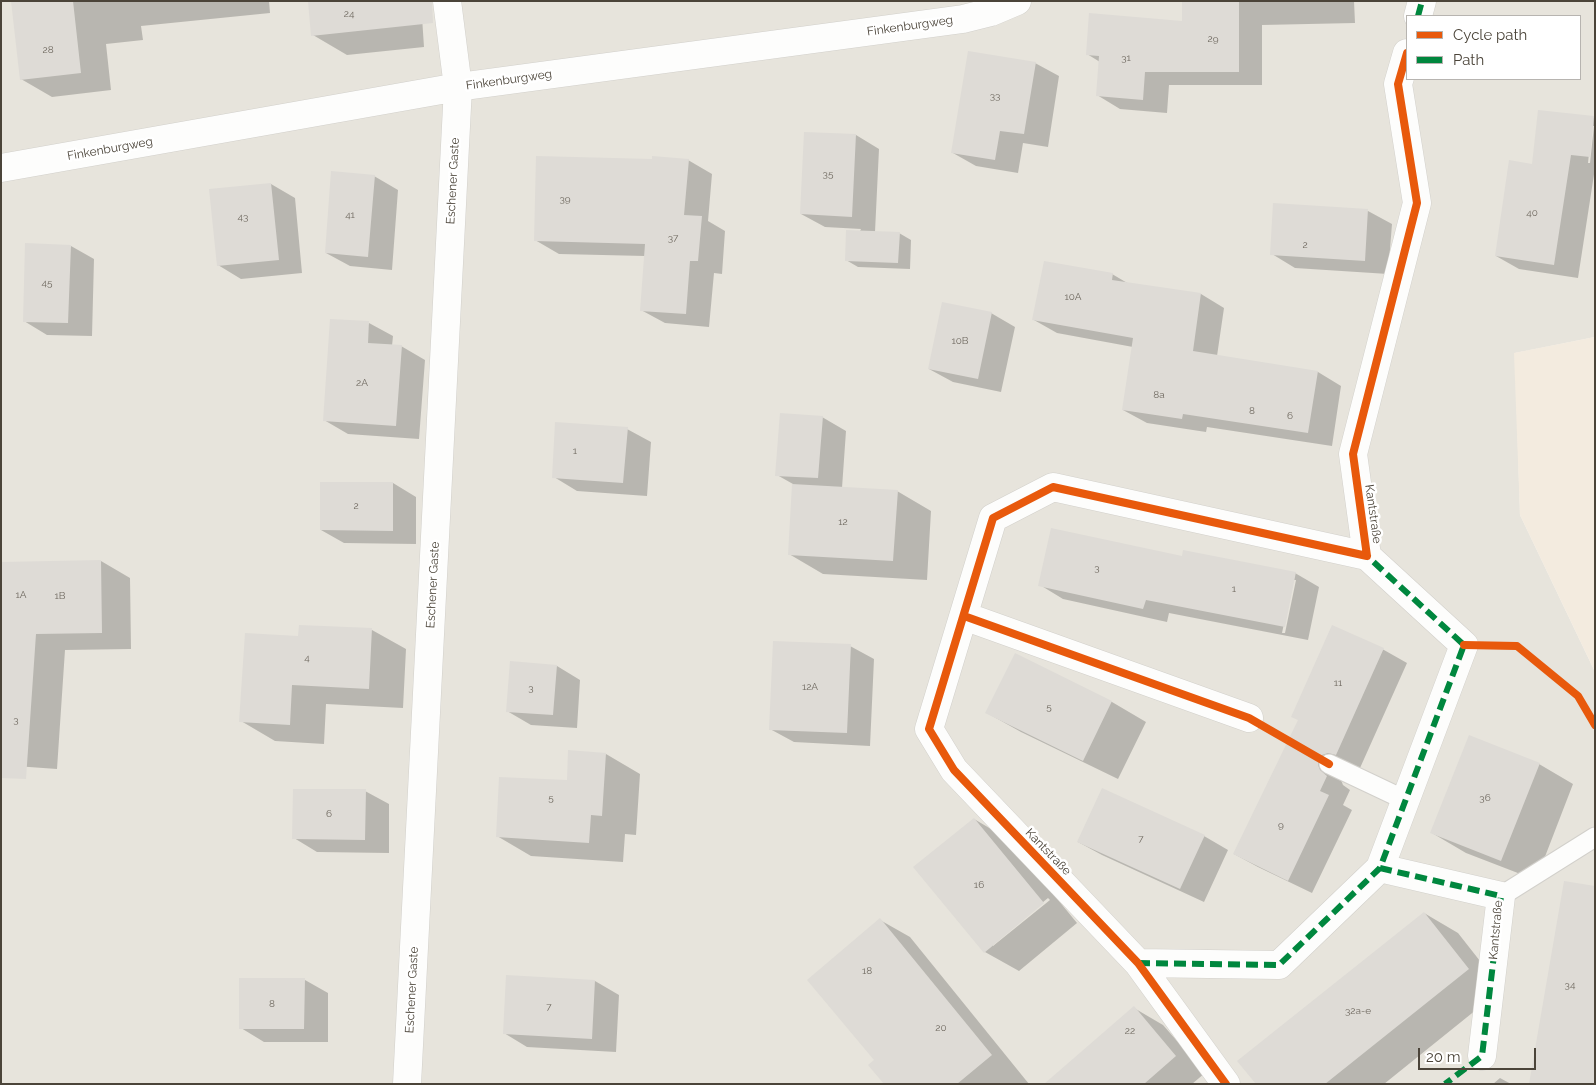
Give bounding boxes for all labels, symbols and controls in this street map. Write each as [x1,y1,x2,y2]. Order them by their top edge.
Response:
house number: 24 [344,8,354,20]
street label: Finkenburgweg [866,13,954,39]
legend [1406,15,1581,80]
text: Cycle path [1453,26,1527,44]
house number: 29 [1207,33,1219,45]
house number: 28 [42,44,54,56]
text: Path [1453,51,1484,69]
house number: 31 [1121,52,1131,64]
street label: Finkenburgweg [465,67,553,93]
house number: 33 [990,90,1000,102]
street label: Finkenburgweg [66,134,154,164]
street label: Eschener Gaste [444,137,462,225]
house number: 35 [823,168,833,180]
house number: 39 [559,193,571,205]
house number: 40 [1526,207,1538,219]
house number: 41 [345,209,355,221]
house number: 43 [238,211,248,223]
house number: 37 [668,232,678,244]
house number: 2 [1302,239,1308,251]
house number: 45 [42,277,52,289]
house number: 10A [1065,291,1081,303]
house number: 10B [951,335,969,347]
house number: 2A [356,377,368,389]
house number: 8a [1153,389,1165,401]
house number: 8 [1249,405,1255,417]
house number: 6 [1287,410,1293,422]
house number: 1 [573,445,577,457]
street label: Kantstraße [1362,484,1384,544]
house number: 2 [353,500,359,512]
house number: 12 [838,516,848,528]
street label: Eschener Gaste [424,541,442,629]
house number: 3 [1094,562,1100,574]
house number: 1 [1232,583,1236,595]
house number: 1A [15,589,27,601]
house number: 1B [55,590,65,602]
house number: 4 [304,652,310,664]
house number: 11 [1334,677,1342,689]
house number: 12A [802,681,818,693]
house number: 3 [528,682,534,694]
house number: 5 [1046,701,1052,713]
house number: 3 [13,714,19,726]
house number: 5 [548,792,554,804]
house number: 36 [1479,792,1491,804]
house number: 6 [326,808,332,820]
house number: 9 [1278,819,1284,831]
street label: Kantstraße [1022,826,1074,878]
house number: 7 [1138,833,1144,845]
house number: 16 [974,879,984,891]
street label: Kantstraße [1486,900,1506,960]
street label: Eschener Gaste [403,946,421,1034]
house number: 18 [862,965,872,977]
house number: 34 [1565,979,1575,991]
house number: 8 [269,998,275,1010]
house number: 7 [546,1001,552,1013]
house number: 32a-e [1345,1005,1371,1017]
house number: 20 [935,1022,947,1034]
house number: 22 [1125,1025,1135,1037]
scale bar [1421,1038,1538,1070]
text: 20 m [1426,1048,1461,1066]

